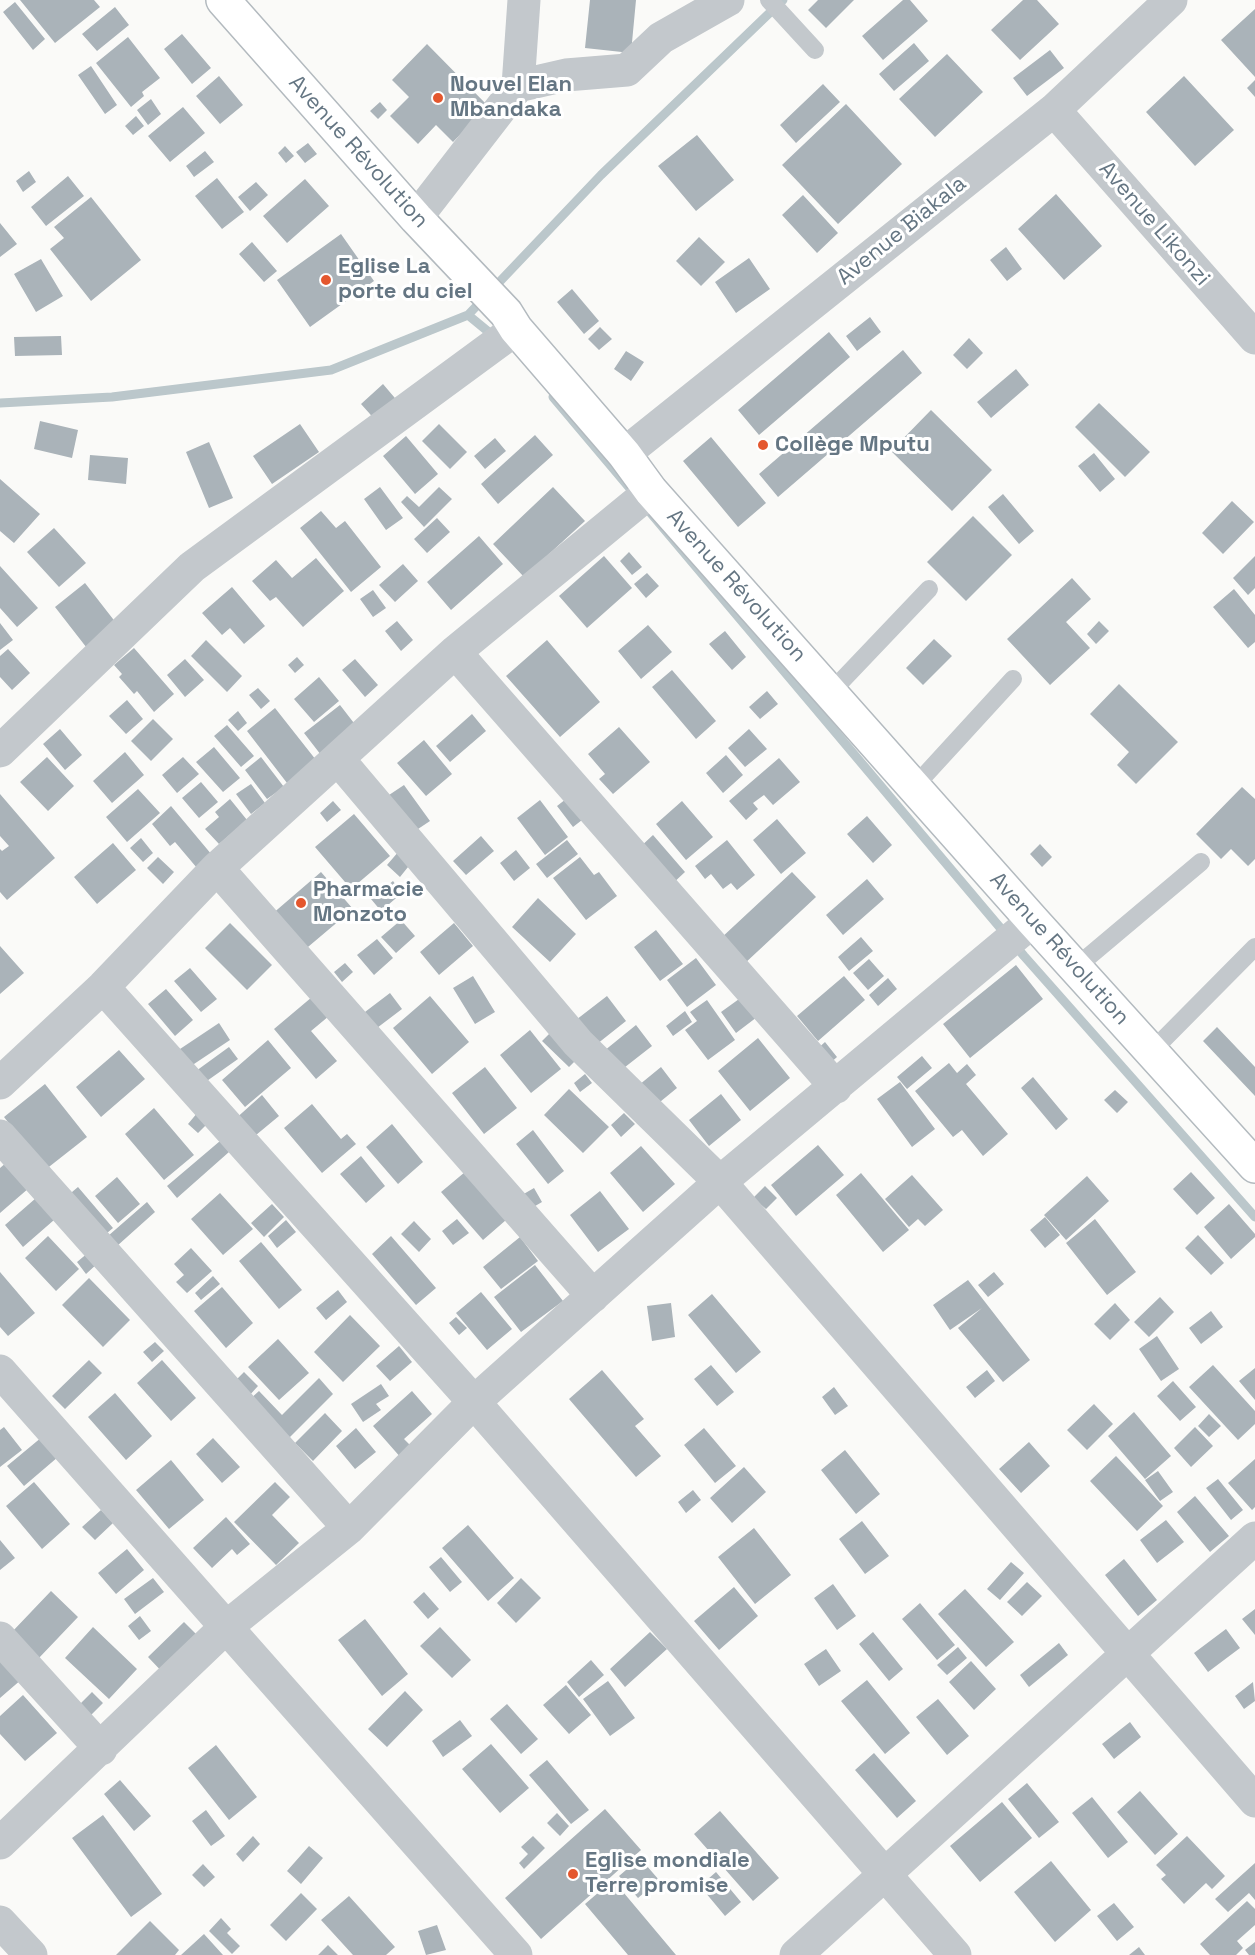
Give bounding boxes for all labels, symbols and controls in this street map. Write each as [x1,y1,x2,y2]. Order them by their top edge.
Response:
street label: Avenue Révolution [283,70,433,234]
place label: Nouvel Elan Mbandaka [450,72,572,124]
marker: Nouvel Elan Mbandaka [431,91,445,105]
street label: Avenue Likonzi [1093,156,1215,292]
street label: Avenue Biakala [832,171,972,291]
place label: Eglise La porte du ciel [338,254,473,306]
marker: Eglise La porte du ciel [319,273,333,287]
place label: Collège Mputu [775,432,930,458]
marker: Collège Mputu [756,438,770,452]
street label: Avenue Révolution [661,504,811,668]
street label: Avenue Révolution [984,867,1134,1031]
place label: Pharmacie Monzoto [313,877,424,928]
marker: Pharmacie Monzoto [294,896,308,910]
place label: Eglise mondiale Terre promise [585,1848,750,1900]
marker: Eglise mondiale Terre promise [566,1867,580,1881]

